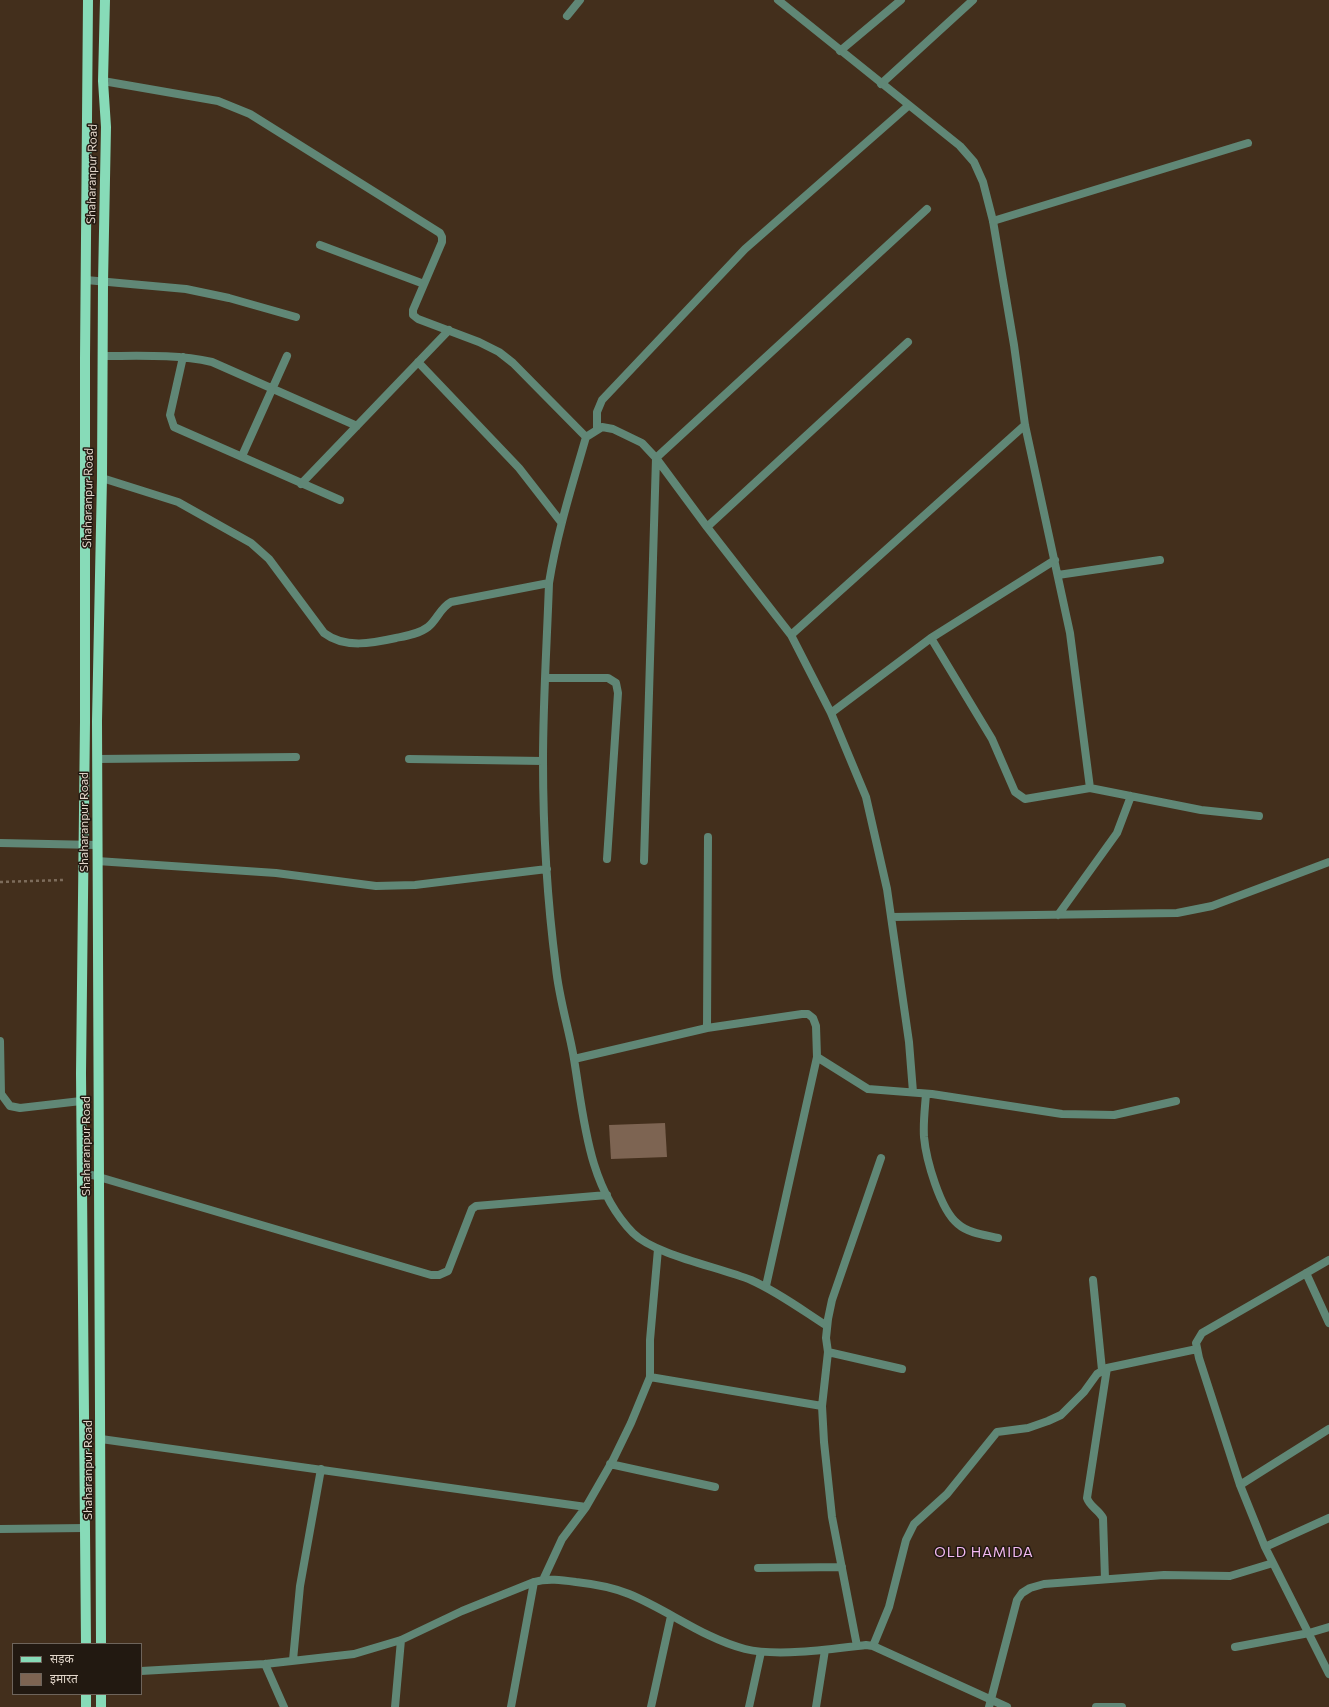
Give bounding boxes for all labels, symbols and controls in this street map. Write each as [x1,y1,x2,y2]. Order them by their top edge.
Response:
street label: Shaharanpur Road [84,124,100,224]
street label: Shaharanpur Road [80,448,96,548]
street label: Shaharanpur Road [77,772,91,872]
street label: Shaharanpur Road [79,1096,93,1196]
street label: Shaharanpur Road [81,1420,95,1520]
district label: OLD HAMIDA [934,1544,1034,1560]
legend [12,1643,142,1695]
text: सड़क [50,1651,74,1665]
text: इमारत [50,1671,78,1685]

